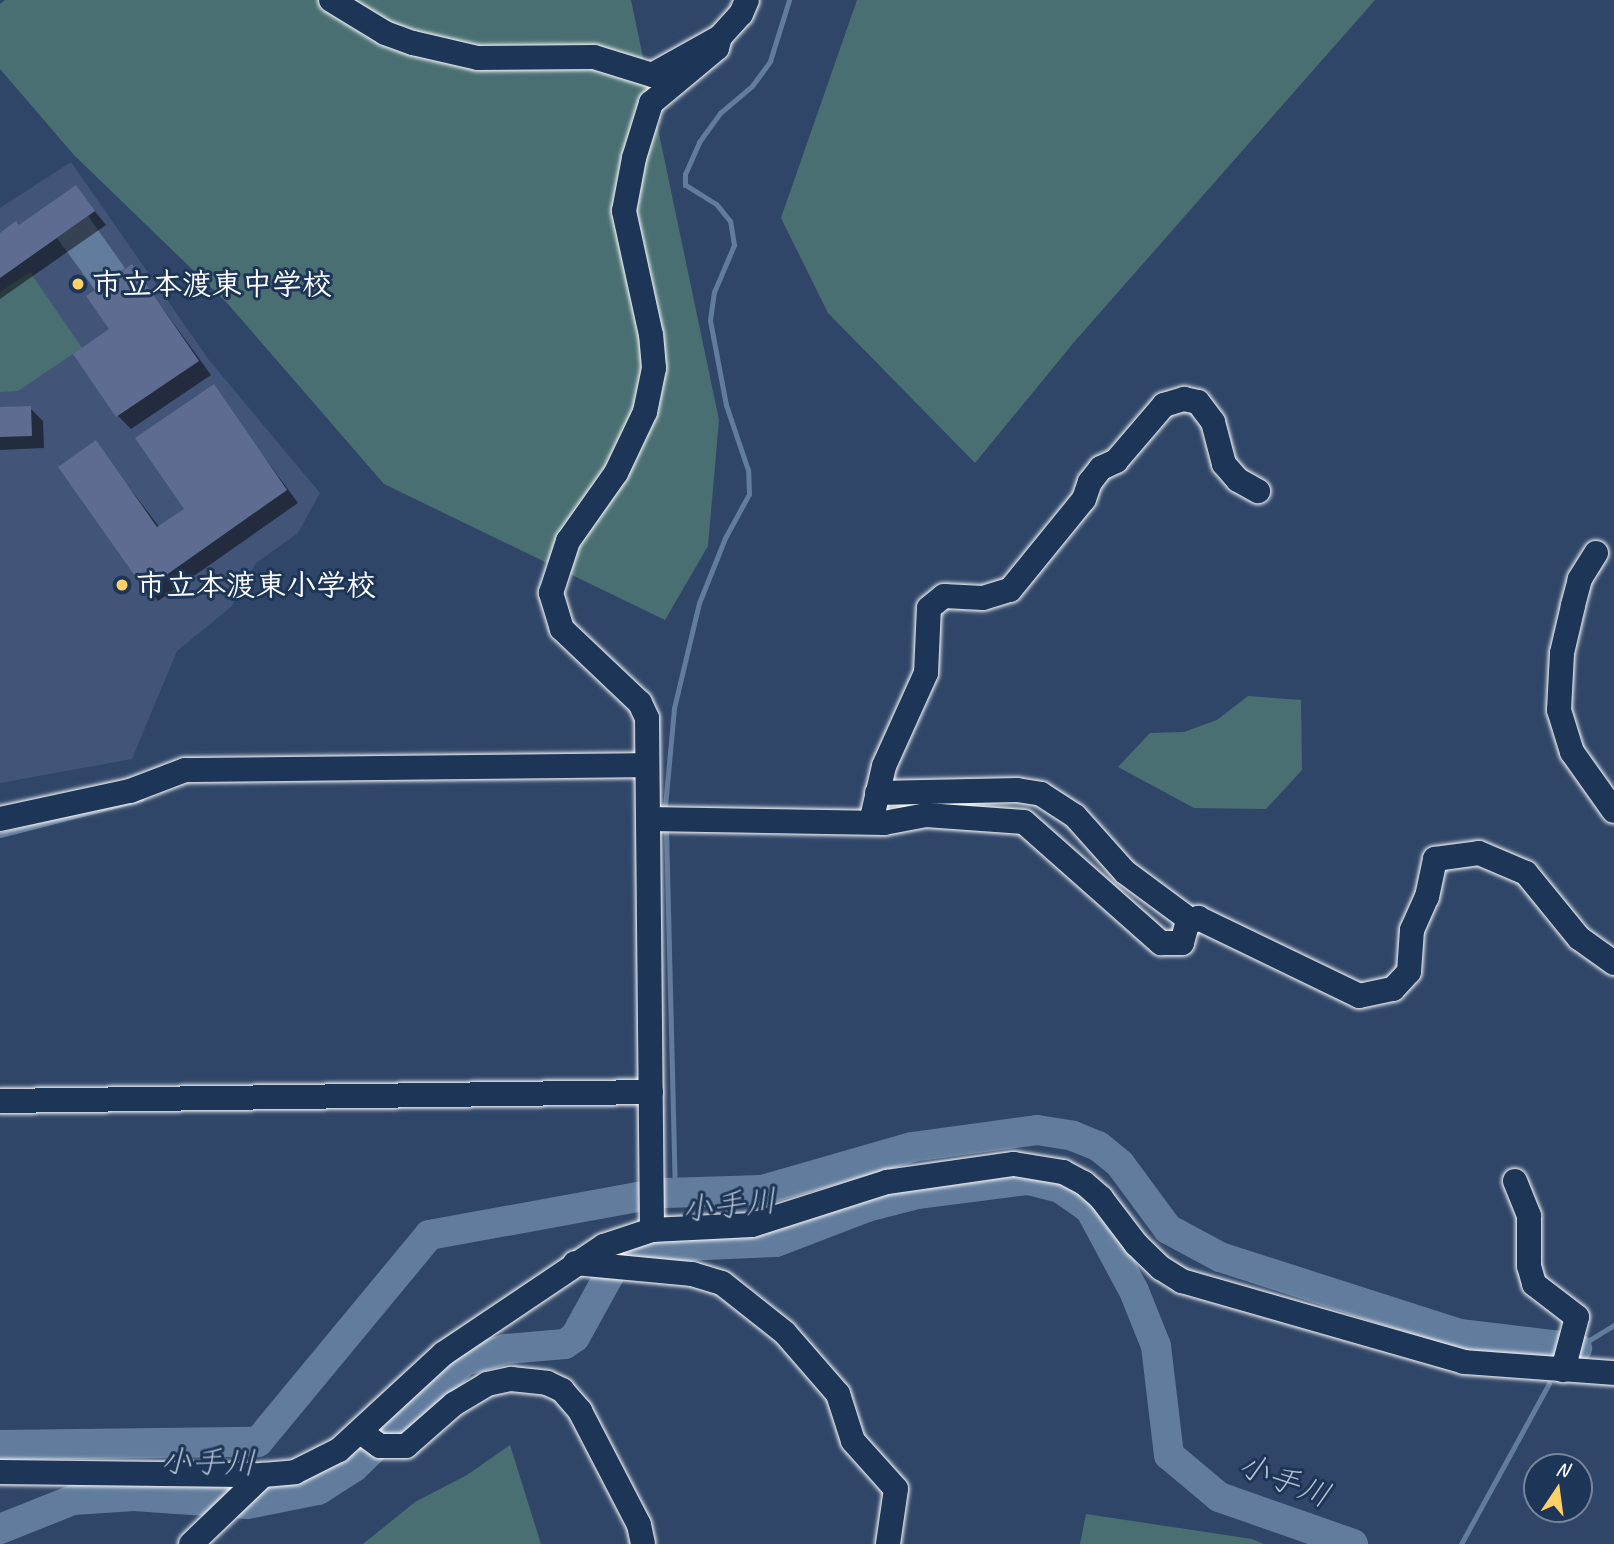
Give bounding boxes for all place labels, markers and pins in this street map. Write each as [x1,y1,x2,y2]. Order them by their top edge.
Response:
place label: 市立本渡東中学校 [92,266,332,302]
marker: 市立本渡東中学校 [70,276,86,292]
place label: 市立本渡東小学校 [136,567,376,603]
marker: 市立本渡東小学校 [114,577,130,593]

